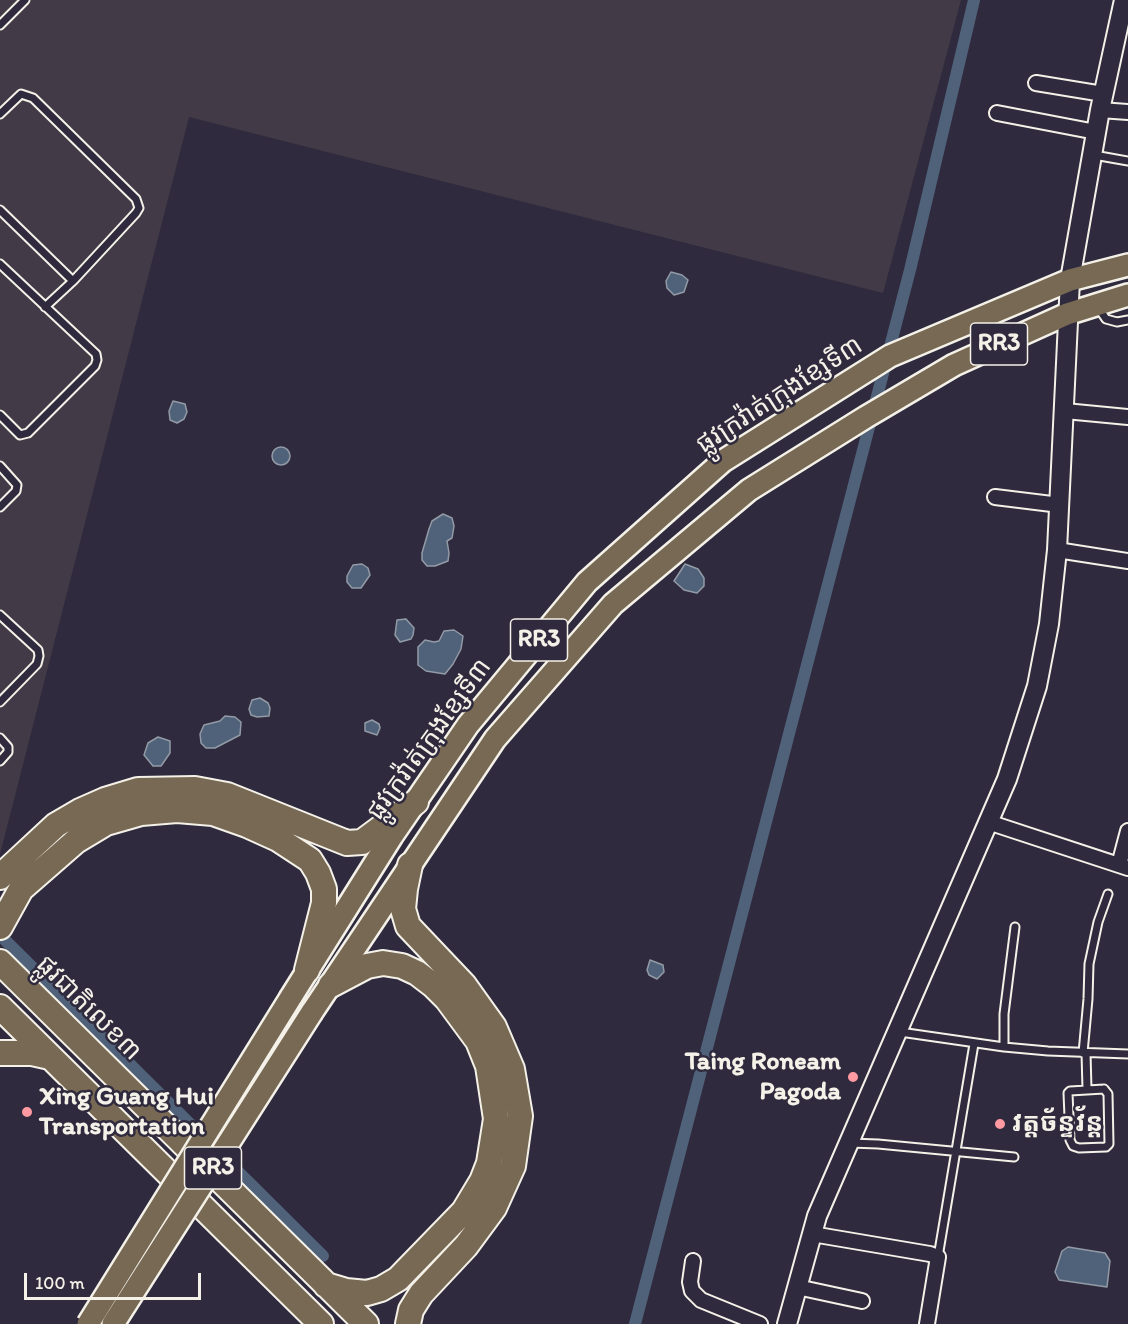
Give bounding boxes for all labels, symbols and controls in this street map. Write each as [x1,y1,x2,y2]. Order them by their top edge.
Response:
road number: RR3 [970,323,1028,365]
street label: ផ្លូវក្រវ៉ាត់ក្រុងខ្សែទី៣ [691,331,869,461]
road number: RR3 [510,619,568,661]
street label: ផ្លូវក្រវ៉ាត់ក្រុងខ្សែទី៣ [361,653,499,827]
street label: ផ្លូវជាតិលេខ៣ [29,950,147,1068]
place label: Taing Roneam Pagoda [685,1046,841,1108]
marker: Taing Roneam Pagoda [846,1070,860,1084]
place label: Xing Guang Hui Transportation [39,1081,214,1142]
marker: Xing Guang Hui Transportation [20,1105,34,1119]
place label: វត្តច័ន្ទវ័ន្ត [1012,1108,1103,1140]
marker: វត្តច័ន្ទវ័ន្ត [993,1117,1007,1131]
road number: RR3 [184,1147,242,1189]
scale bar [27,1261,204,1299]
text: 100 m [35,1272,85,1294]

